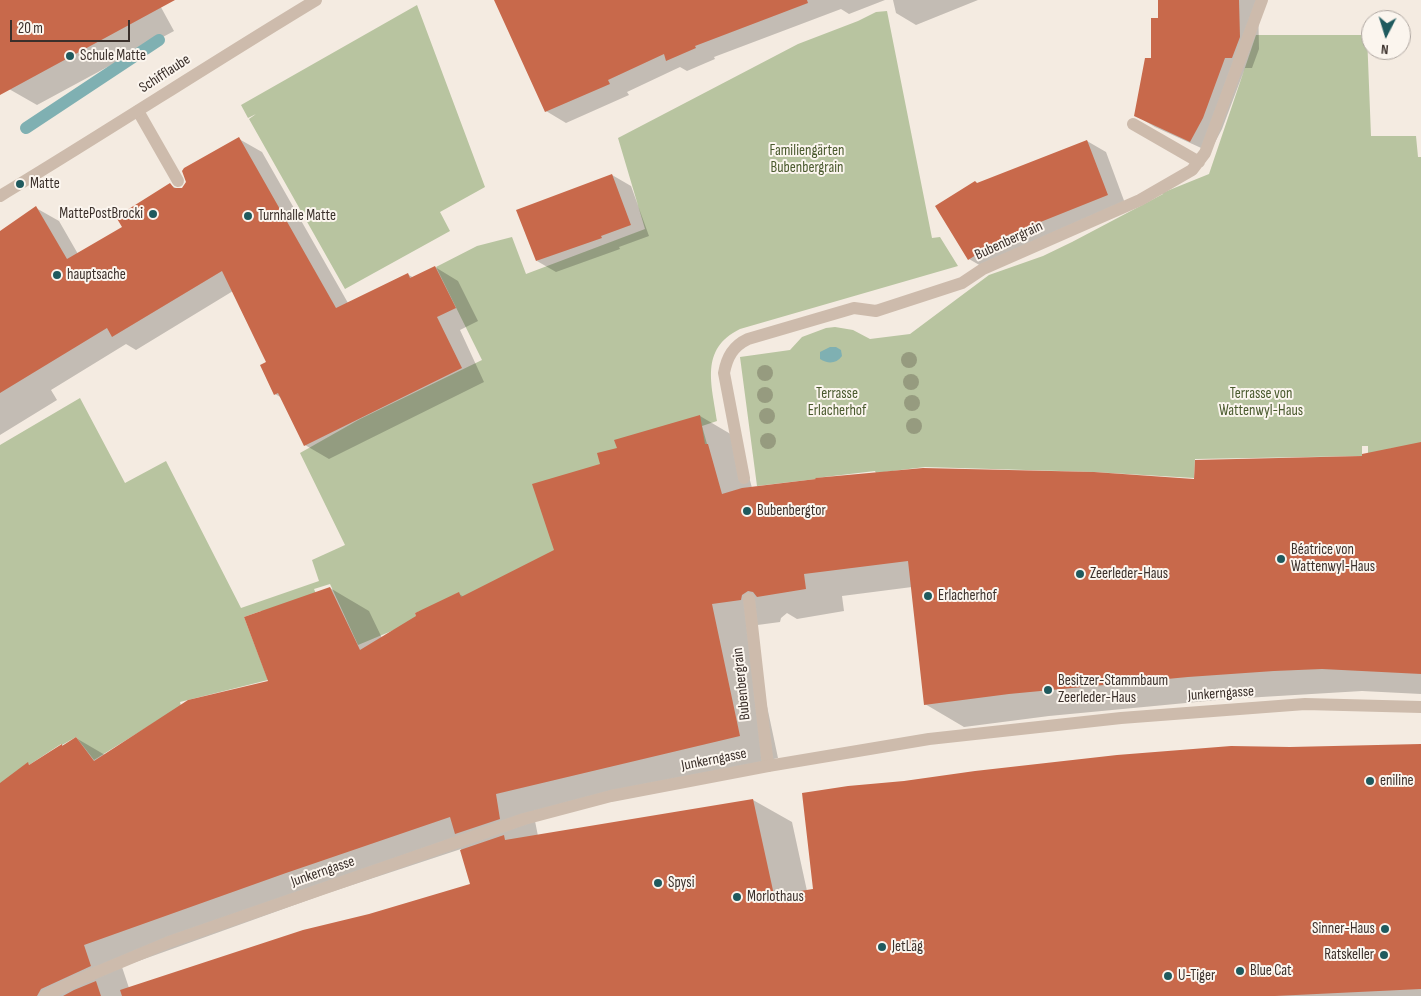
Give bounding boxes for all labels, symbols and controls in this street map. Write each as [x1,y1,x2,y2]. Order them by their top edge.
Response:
scale bar [12,10,132,42]
north arrow [1361,10,1411,60]
text: 20 m [18,19,43,38]
text: N [1380,41,1389,58]
place label: Schule Matte [80,47,146,65]
marker: Schule Matte [64,50,76,62]
street label: Schifflaube [136,51,194,97]
park label: Familiengärten Bubenbergrain [770,142,844,177]
place label: Matte [30,175,60,193]
marker: Matte [14,178,26,190]
place label: MattePostBrocki [59,205,143,223]
place label: Turnhalle Matte [258,207,336,225]
marker: MattePostBrocki [147,208,159,220]
marker: Turnhalle Matte [242,210,254,222]
street label: Bubenbergrain [972,217,1046,265]
place label: hauptsache [67,266,126,284]
marker: hauptsache [51,269,63,281]
park label: Terrasse Erlacherhof [808,385,866,420]
park label: Terrasse von Wattenwyl-Haus [1219,385,1303,420]
place label: Bubenbergtor [757,502,826,520]
marker: Bubenbergtor [741,505,753,517]
place label: Béatrice von Wattenwyl-Haus [1291,541,1375,576]
marker: Béatrice von Wattenwyl-Haus [1275,553,1287,565]
place label: Zeerleder-Haus [1090,565,1168,583]
marker: Zeerleder-Haus [1074,568,1086,580]
place label: Erlacherhof [938,587,997,605]
marker: Erlacherhof [922,590,934,602]
street label: Bubenbergrain [729,647,755,721]
place label: Besitzer-Stammbaum Zeerleder-Haus [1058,672,1168,707]
street label: Junkerngasse [1187,683,1255,705]
marker: Besitzer-Stammbaum Zeerleder-Haus [1042,684,1054,696]
street label: Junkerngasse [680,745,748,775]
place label: eniline [1380,772,1414,790]
marker: eniline [1364,775,1376,787]
street label: Junkerngasse [289,853,357,891]
place label: Spysi [668,874,694,892]
marker: Spysi [652,877,664,889]
place label: Morlothaus [747,888,804,906]
marker: Morlothaus [731,891,743,903]
place label: Sinner-Haus [1312,920,1375,938]
marker: Sinner-Haus [1379,923,1391,935]
place label: JetLäg [892,938,923,956]
marker: JetLäg [876,941,888,953]
place label: Ratskeller [1324,946,1374,964]
marker: Ratskeller [1378,949,1390,961]
place label: Blue Cat [1250,962,1292,980]
marker: Blue Cat [1234,965,1246,977]
place label: U-Tiger [1178,967,1215,985]
marker: U-Tiger [1162,970,1174,982]

